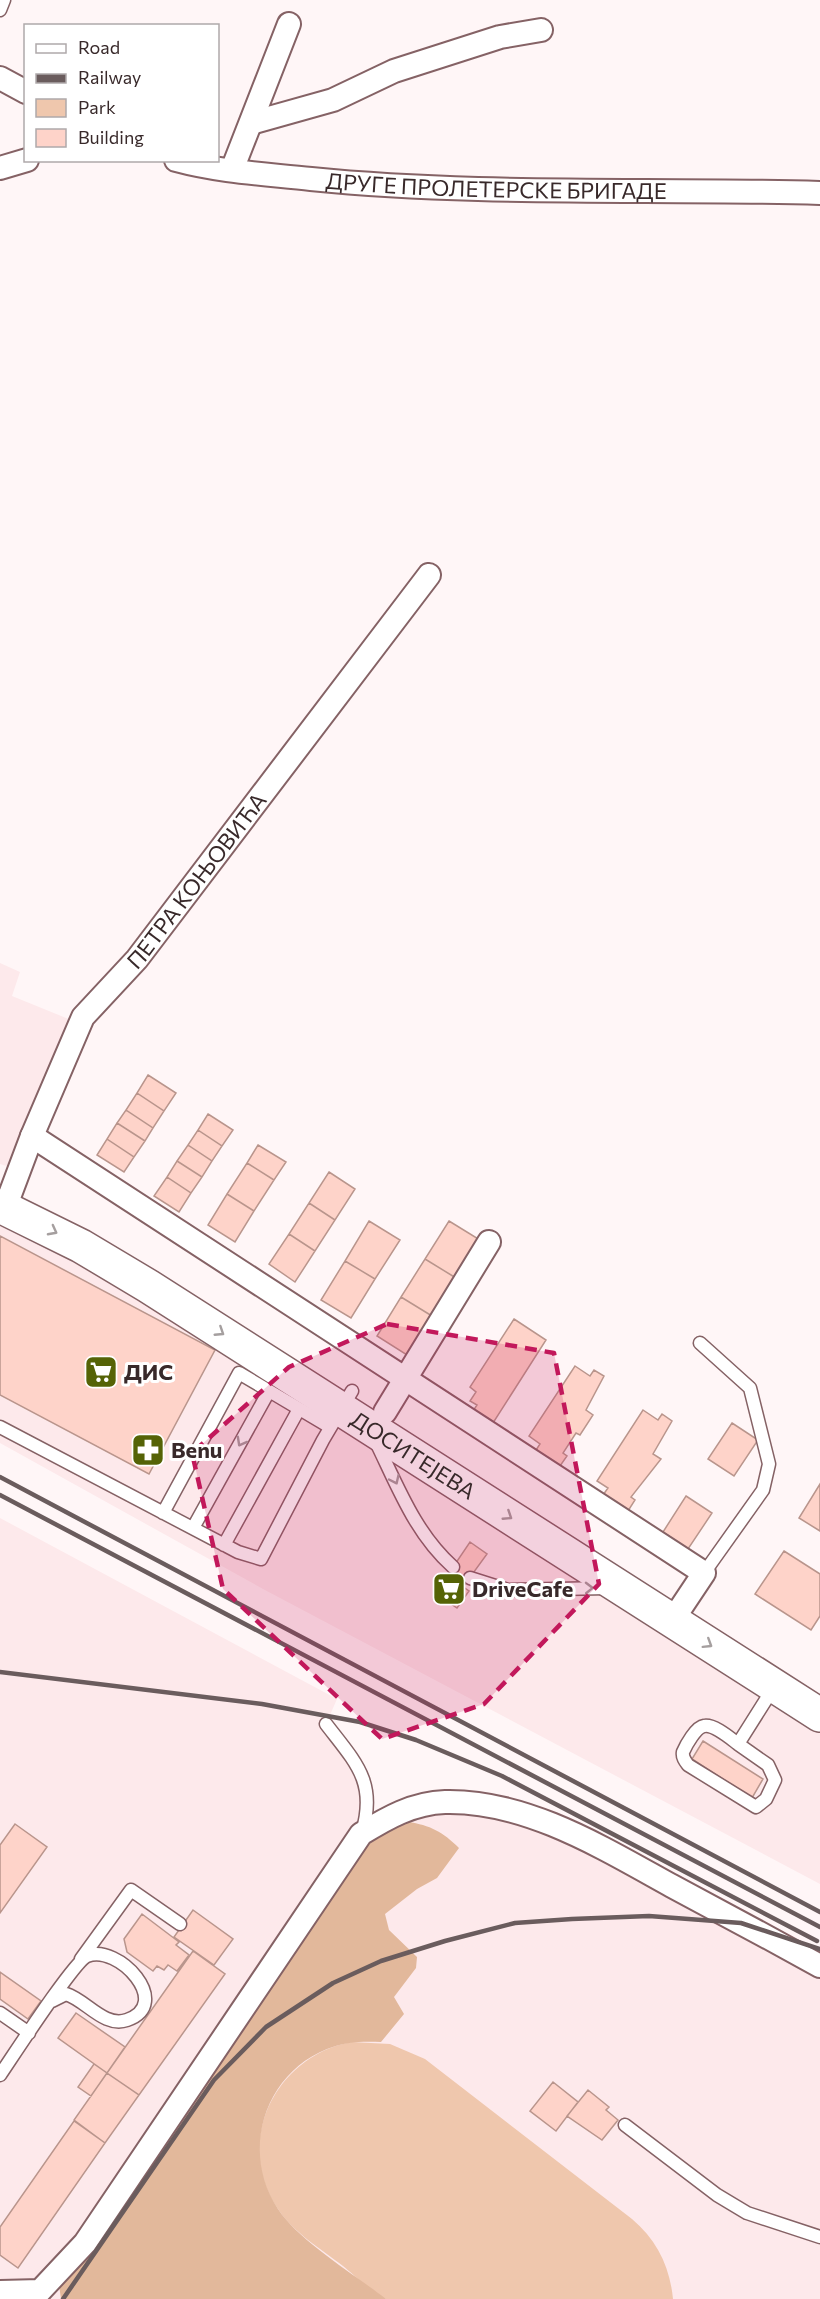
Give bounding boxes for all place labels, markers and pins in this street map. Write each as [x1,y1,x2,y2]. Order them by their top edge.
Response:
supermarket icon: ДИС [83,1354,119,1390]
place label: ДИС [124,1358,173,1385]
pharmacy icon: Benu [130,1432,166,1468]
place label: Benu [171,1436,222,1463]
supermarket icon: DriveCafe [431,1571,467,1607]
place label: DriveCafe [472,1575,573,1602]

